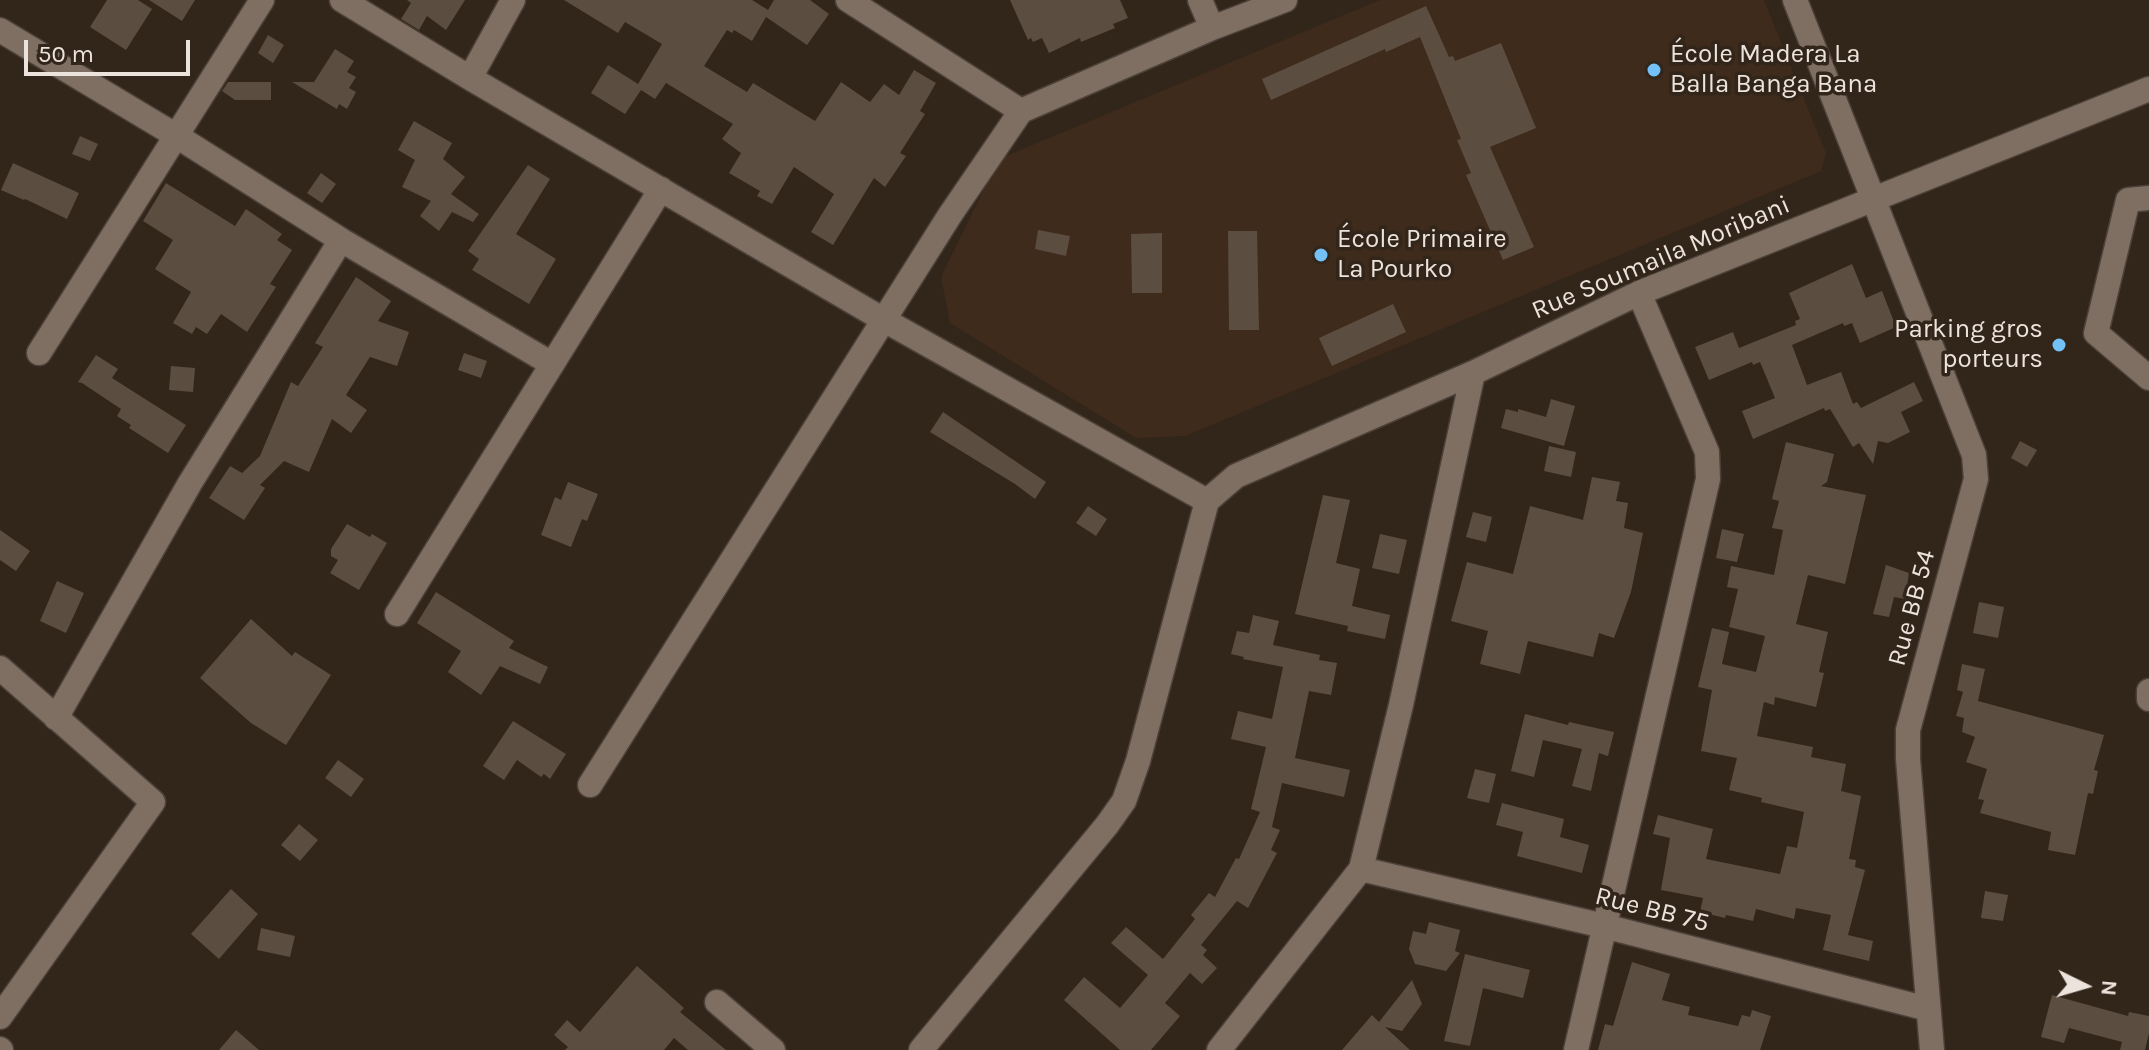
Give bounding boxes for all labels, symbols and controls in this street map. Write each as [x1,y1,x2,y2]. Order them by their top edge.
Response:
scale bar [28,24,194,74]
place label: École Madera La Balla Banga Bana [1670,39,1877,100]
text: 50 m [38,40,94,68]
marker: École Madera La Balla Banga Bana [1645,61,1663,79]
street label: Rue Soumaila Moribani [1527,189,1795,327]
place label: École Primaire La Pourko [1337,224,1507,286]
marker: École Primaire La Pourko [1312,246,1330,264]
place label: Parking gros porteurs [1894,314,2043,376]
marker: Parking gros porteurs [2050,336,2068,354]
street label: Rue BB 54 [1882,547,1942,669]
street label: Rue BB 75 [1592,881,1712,939]
north arrow [2045,946,2125,1026]
text: N [2095,979,2123,997]

